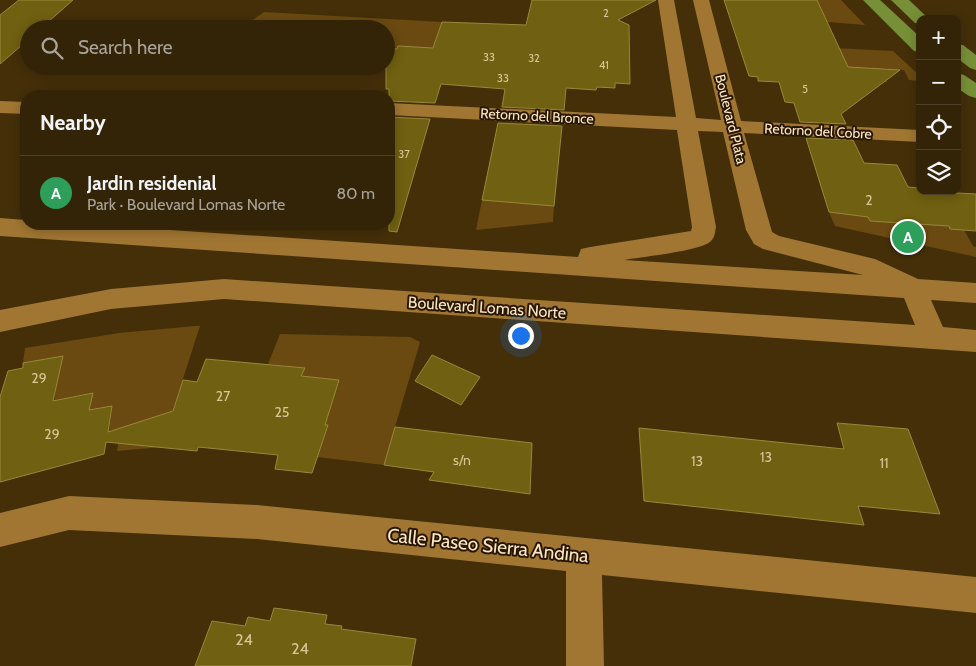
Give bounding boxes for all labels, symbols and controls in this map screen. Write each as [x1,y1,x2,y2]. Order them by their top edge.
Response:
house number: 2 [603,6,609,20]
map controls [916,15,961,195]
button: + [916,15,961,60]
search box [20,20,395,75]
icon: search [38,34,66,62]
text: Search here [78,36,172,59]
house number: 33 [483,50,495,64]
house number: 32 [528,51,540,65]
house number: 41 [599,58,609,72]
button: − [916,60,961,105]
house number: 33 [497,71,509,85]
street label: Boulevard Plata [711,72,751,166]
house number: 5 [802,82,808,96]
street label: Retorno del Bronce [480,104,594,128]
button: locate [916,105,961,150]
text: Nearby [40,110,106,135]
street label: Retorno del Cobre [764,119,872,143]
house number: 37 [398,147,410,161]
button: layers [916,150,961,195]
text: Jardin residenial [87,172,217,195]
text: A [51,184,61,203]
text: 80 m [337,184,375,203]
house number: 2 [865,191,873,209]
text: Park · Boulevard Lomas Norte [87,195,285,214]
pin: A [892,218,924,256]
street label: Boulevard Lomas Norte [407,292,567,322]
your location [508,323,534,349]
house number: 29 [31,369,47,387]
house number: 27 [216,387,230,405]
house number: 25 [275,403,289,421]
house number: 29 [44,425,60,443]
house number: 13 [760,448,772,466]
house number: s/n [453,451,471,469]
house number: 13 [691,452,703,470]
house number: 11 [879,454,889,472]
street label: Calle Paseo Sierra Andina [386,523,590,568]
house number: 24 [235,630,253,649]
house number: 24 [291,639,309,658]

